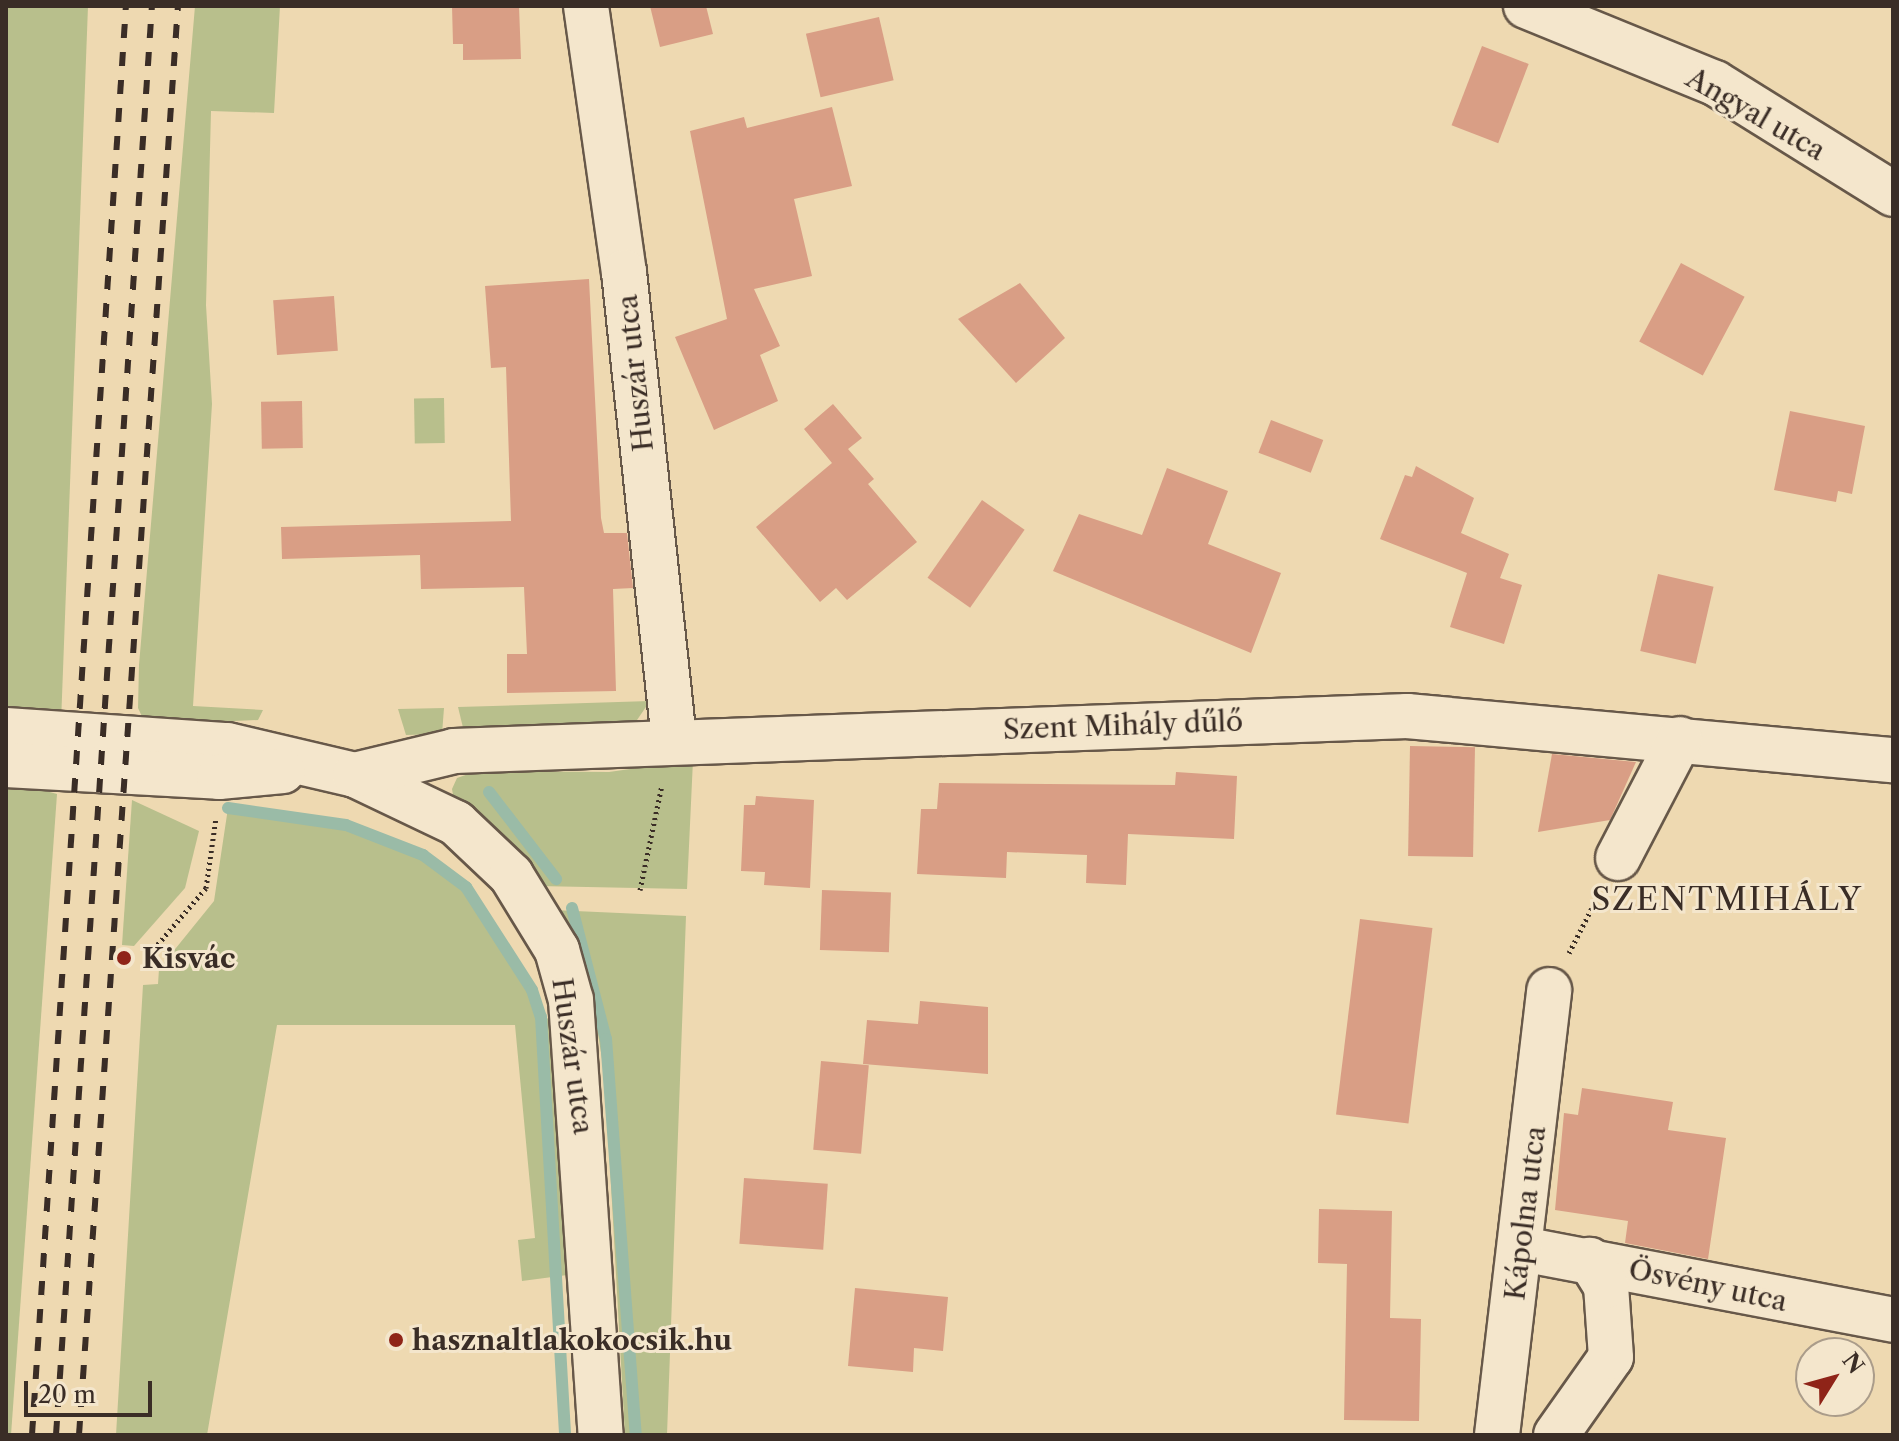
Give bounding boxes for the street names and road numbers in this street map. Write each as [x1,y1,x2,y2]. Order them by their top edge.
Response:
street label: Angyal utca [1680,61,1832,167]
street label: Huszár utca [610,293,660,453]
street label: Szent Mihály dűlő [1002,704,1244,746]
street label: Huszár utca [545,975,601,1137]
street label: Kápolna utca [1498,1124,1552,1302]
street label: Ösvény utca [1625,1252,1791,1318]

